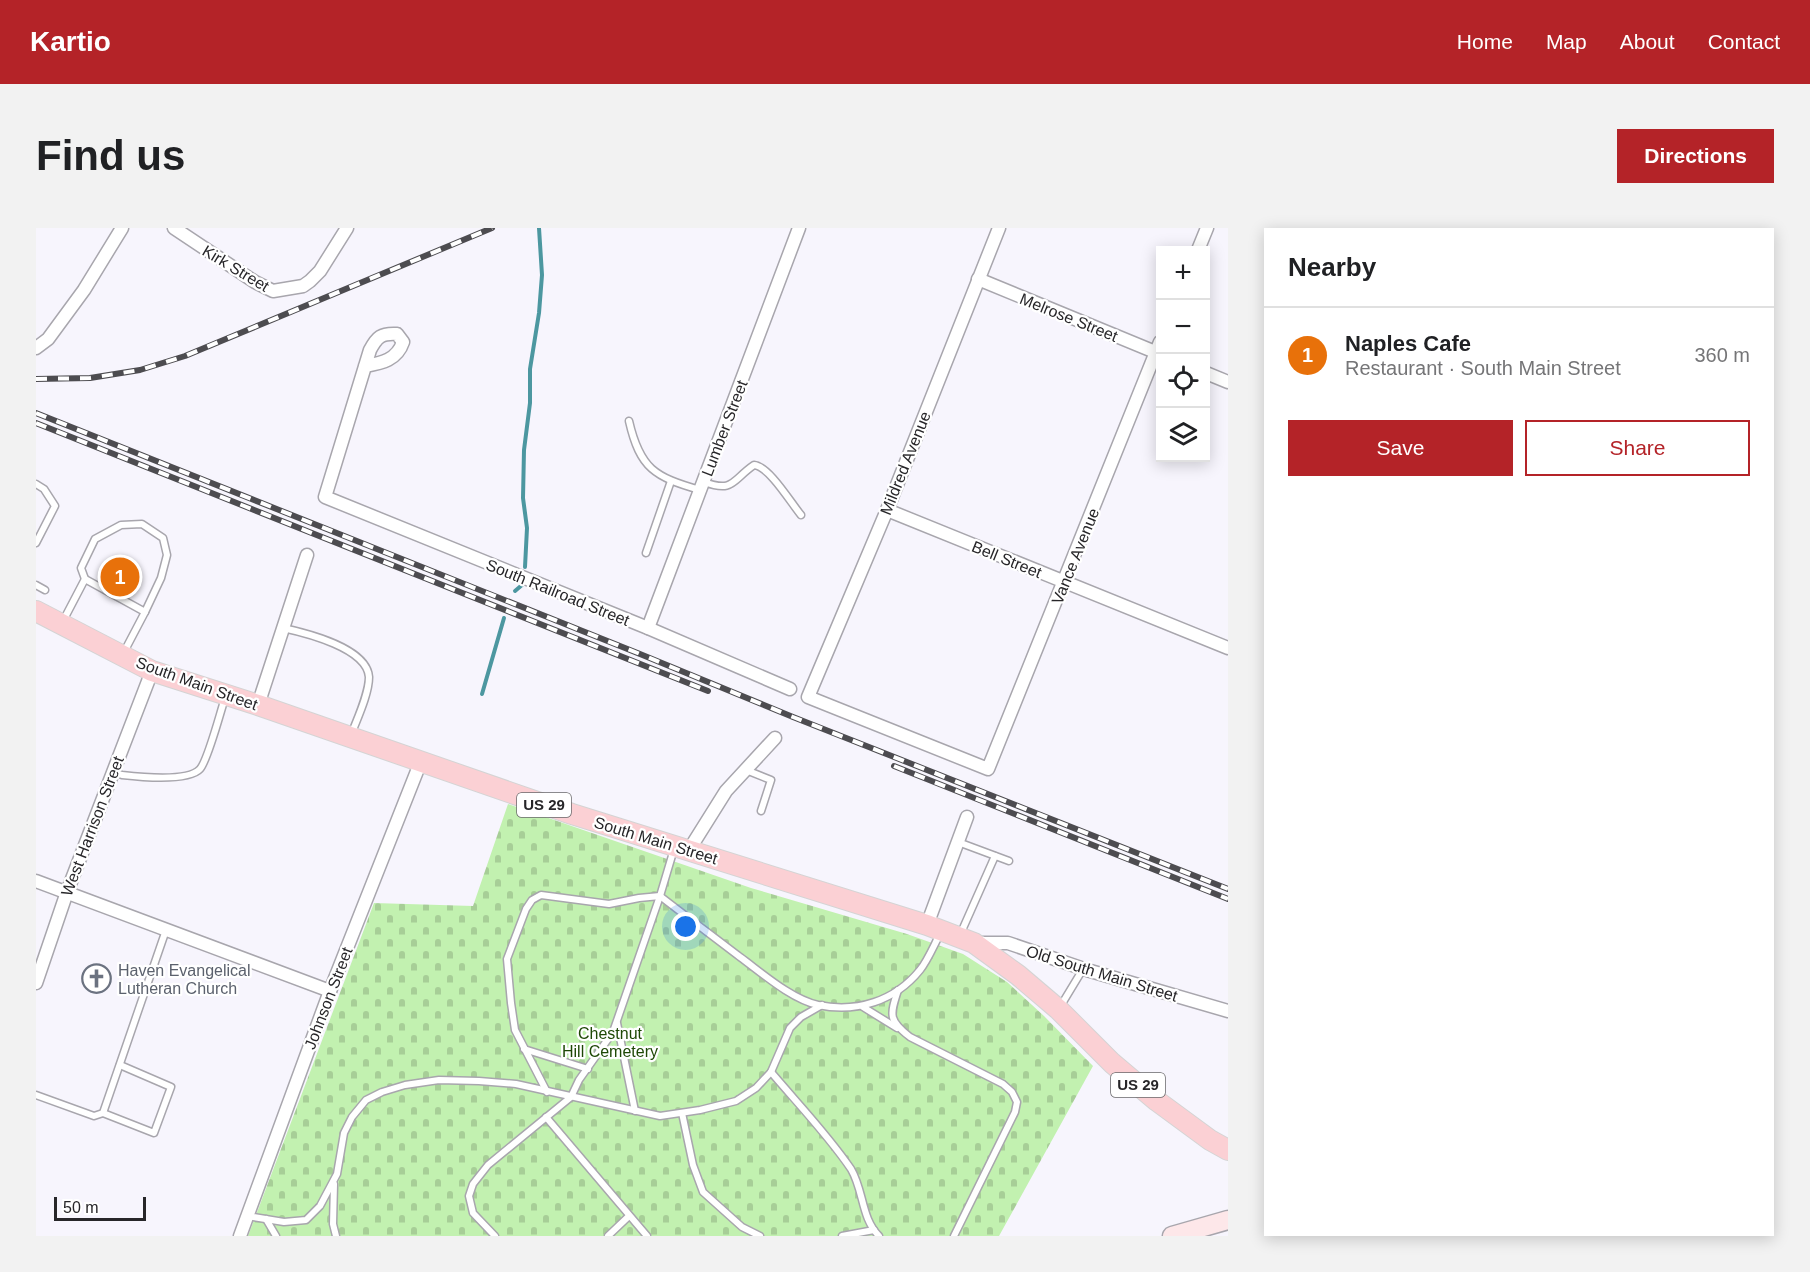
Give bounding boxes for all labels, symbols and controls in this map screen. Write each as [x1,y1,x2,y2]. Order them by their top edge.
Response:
text: Kartio [30,26,111,57]
text: Home [1457,30,1513,53]
text: Map [1546,30,1587,53]
text: About [1620,30,1675,53]
text: Contact [1708,30,1780,53]
button: Directions [1617,129,1774,183]
text: Find us [36,132,185,179]
street label: Kirk Street [199,242,273,295]
map controls [1156,246,1210,462]
button: + [1156,246,1210,300]
text: Nearby [1288,252,1376,282]
street label: Melrose Street [1017,290,1121,345]
button: − [1156,300,1210,354]
text: Naples Cafe [1345,331,1471,356]
text: 1 [1302,344,1313,366]
text: 360 m [1694,344,1750,366]
button: locate [1156,354,1210,408]
text: Restaurant · South Main Street [1345,357,1621,379]
street label: Lumber Street [698,377,751,479]
button: layers [1156,408,1210,462]
street label: Mildred Avenue [877,409,934,517]
button: Save [1288,420,1513,476]
button: Share [1525,420,1750,476]
street label: Vance Avenue [1049,506,1102,607]
street label: Bell Street [969,538,1045,581]
pin: 1 [100,554,140,600]
street label: South Railroad Street [484,556,632,629]
street label: South Main Street [134,654,260,714]
street label: West Harrison Street [58,753,127,898]
road number: US 29 [517,793,571,817]
street label: South Main Street [592,814,720,867]
your location [671,912,700,941]
street label: Old South Main Street [1024,942,1180,1005]
street label: Johnson Street [301,944,356,1051]
place label: Haven Evangelical Lutheran Church [118,962,251,997]
church icon: Haven Evangelical Lutheran Church [81,963,113,995]
park label: Chestnut Hill Cemetery [562,1025,658,1060]
road number: US 29 [1111,1073,1165,1097]
scale bar [54,1194,146,1222]
text: 50 m [63,1199,99,1216]

